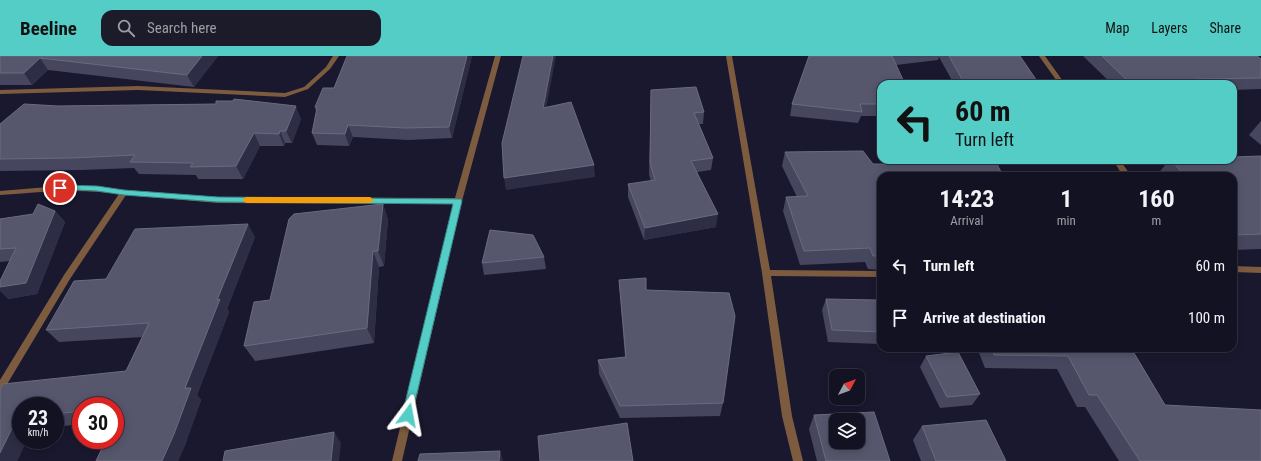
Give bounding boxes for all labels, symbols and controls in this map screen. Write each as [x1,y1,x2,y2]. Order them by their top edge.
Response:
search box [101,10,381,46]
text: Beeline [20,17,77,40]
icon: search [115,17,137,39]
text: Search here [147,19,217,37]
text: Map [1105,20,1129,36]
text: Layers [1151,20,1188,36]
text: Share [1210,20,1241,36]
text: 60 m [955,95,1011,128]
icon: left [889,96,941,148]
text: Turn left [955,129,1014,150]
pin [43,171,77,205]
icon: arrive [49,177,71,199]
text: 14:23 [939,185,994,213]
text: 1 [1060,185,1072,213]
text: 160 [1138,185,1175,213]
text: Arrival [950,213,983,228]
text: min [1057,213,1076,228]
text: m [1152,213,1161,228]
icon: left [889,255,911,277]
text: Turn left [923,257,974,275]
text: 60 m [1195,257,1225,275]
icon: arrive [889,307,911,329]
text: Arrive at destination [923,309,1046,327]
text: 100 m [1188,309,1225,327]
north arrow [829,369,865,405]
map controls [829,369,865,449]
position arrow [387,394,429,436]
speed limit sign: 30 [72,397,124,449]
text: 23 [28,406,48,430]
button: layers [829,413,865,449]
text: km/h [28,427,48,438]

